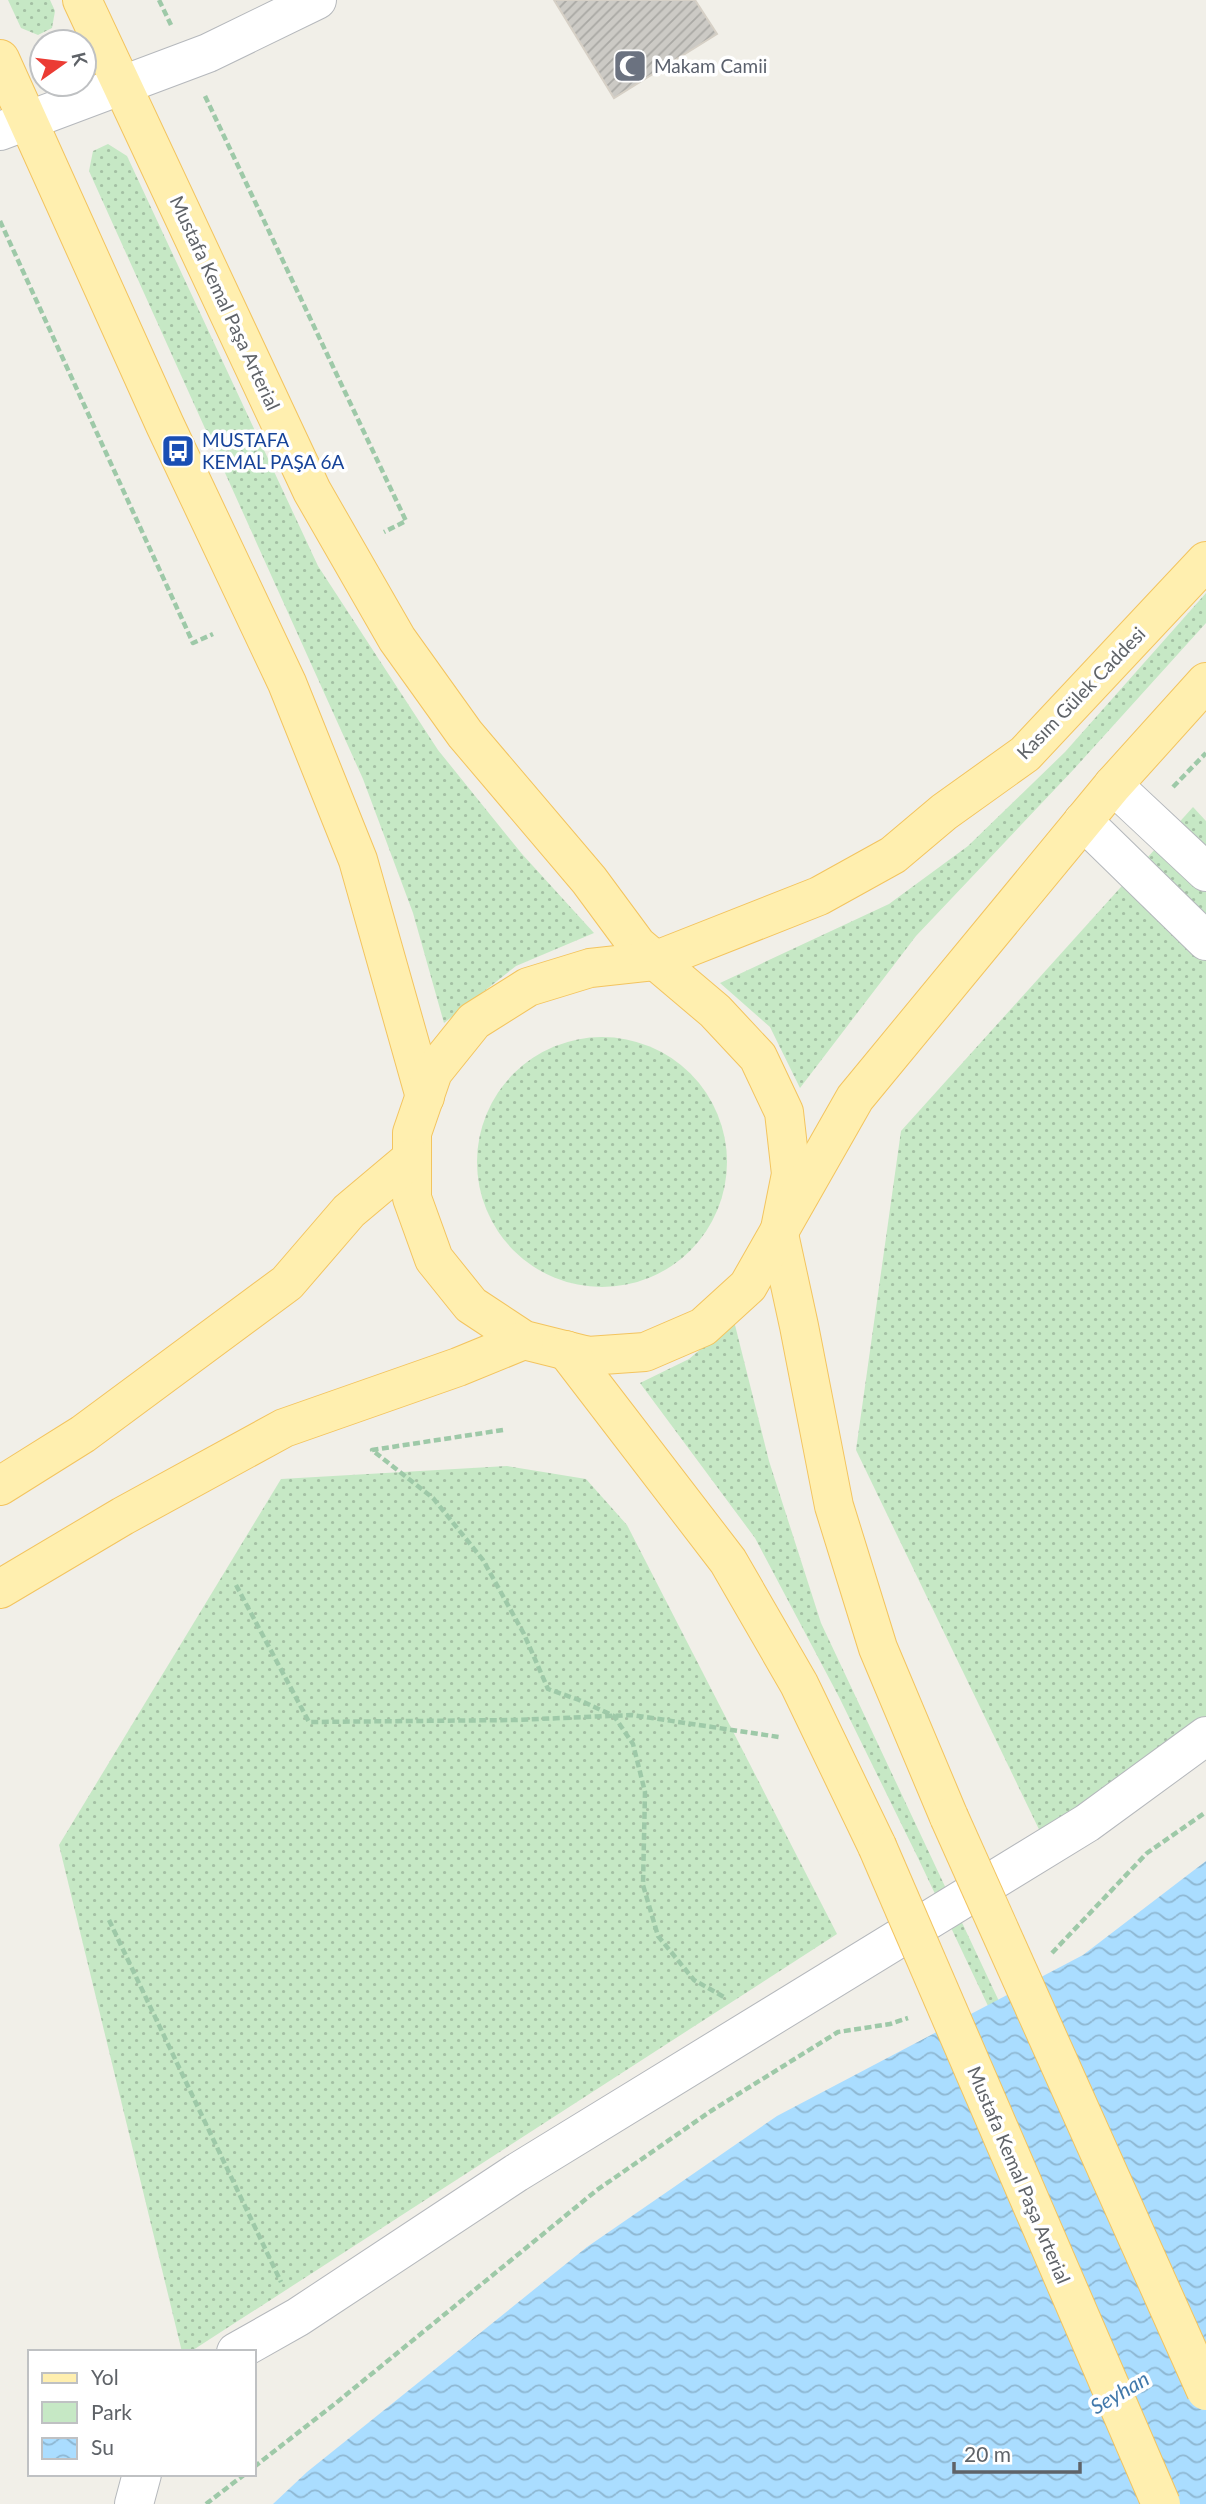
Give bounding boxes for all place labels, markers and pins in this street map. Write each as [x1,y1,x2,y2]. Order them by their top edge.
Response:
mosque icon: Makam Camii [611,47,649,85]
place label: Makam Camii [654,54,767,77]
place label: MUSTAFA KEMAL PAŞA 6A [202,428,345,473]
bus stop icon: MUSTAFA KEMAL PAŞA 6A [159,432,197,470]

